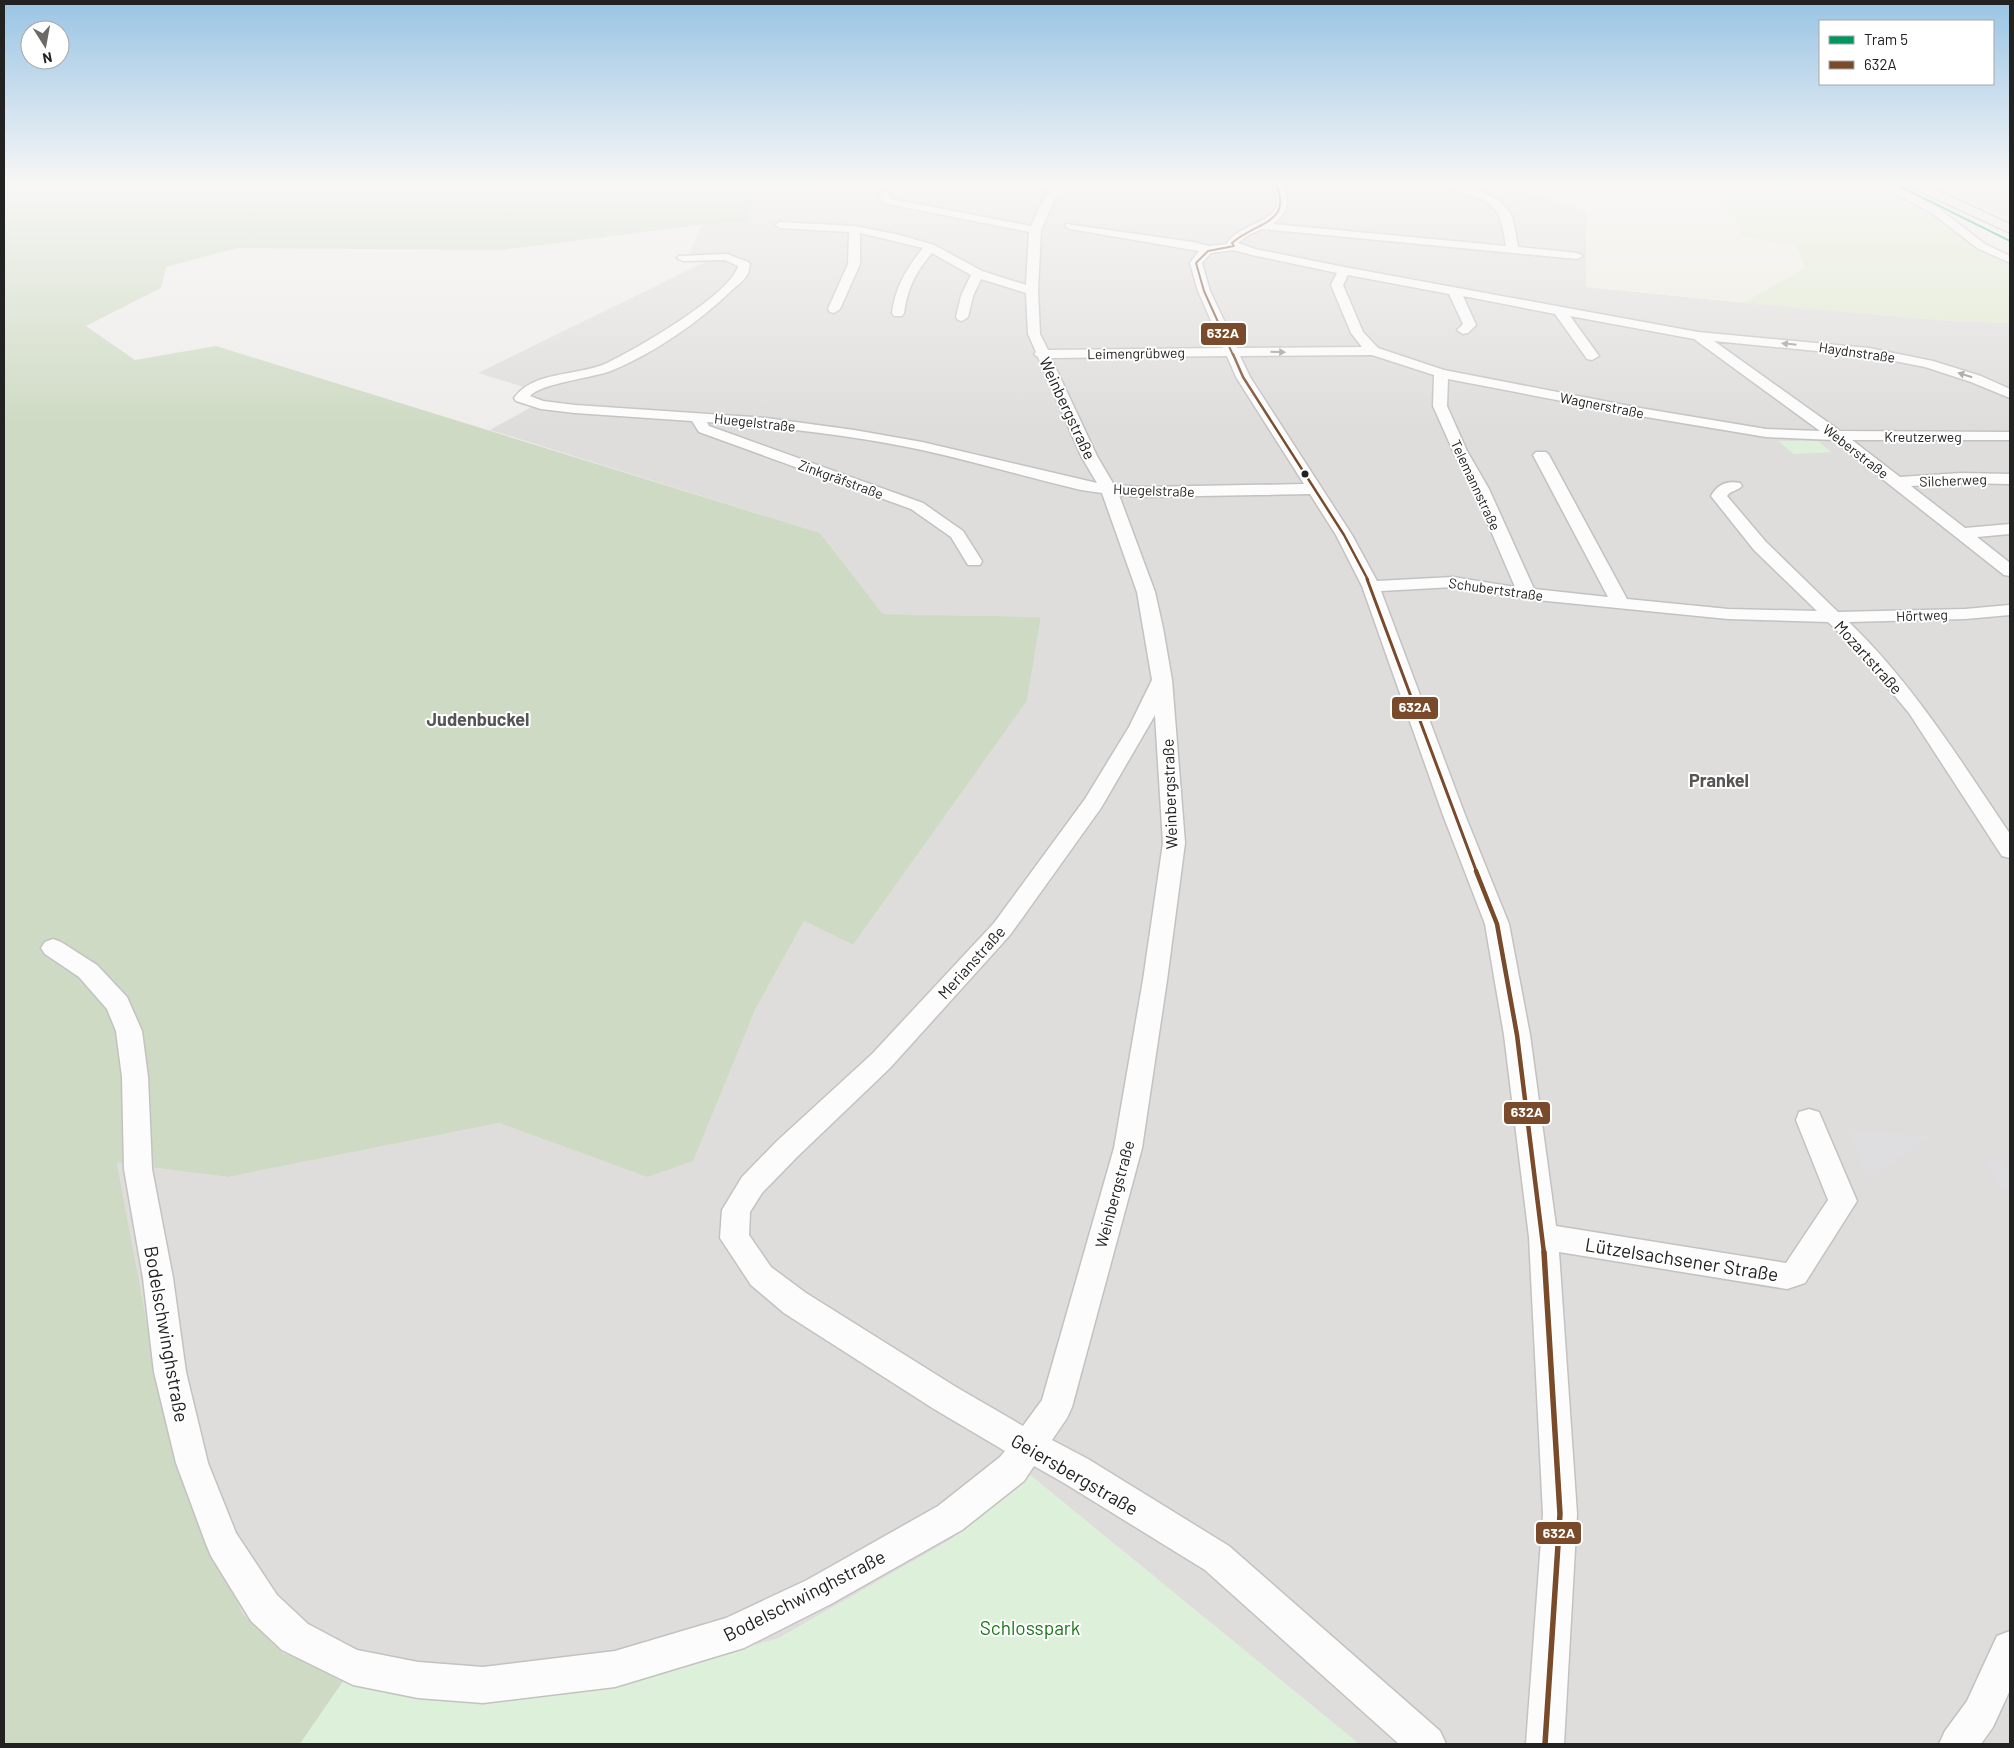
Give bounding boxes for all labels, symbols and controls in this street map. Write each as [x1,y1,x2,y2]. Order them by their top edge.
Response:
north arrow [20,20,70,70]
legend [1819,20,1994,85]
text: Tram 5 [1864,30,1908,48]
text: N [41,49,54,67]
text: 632A [1864,55,1897,73]
line badge: 632A [1200,322,1247,346]
text: 632A [1207,324,1240,341]
street label: Haydnstraße [1818,338,1896,366]
one-way arrow [1780,340,1796,348]
street label: Leimengrübweg [1087,344,1185,362]
one-way arrow [1271,348,1287,356]
street label: Weinbergstraße [1036,354,1100,462]
one-way arrow [1958,371,1973,379]
street label: Wagnerstraße [1558,388,1646,422]
street label: Huegelstraße [714,409,796,435]
street label: Weberstraße [1820,420,1892,482]
street label: Kreutzerweg [1884,428,1962,445]
street label: Telemannstraße [1448,437,1504,533]
street label: Zinkgräfstraße [796,456,886,502]
unlabelled marker [1300,469,1310,479]
street label: Silcherweg [1919,470,1987,490]
street label: Huegelstraße [1113,480,1195,500]
street label: Schubertstraße [1448,574,1544,604]
street label: Hörtweg [1896,606,1948,624]
street label: Mozartstraße [1831,616,1907,698]
line badge: 632A [1391,696,1439,720]
text: 632A [1399,698,1432,715]
district label: Judenbuckel [427,708,529,730]
street label: Weinbergstraße [1158,738,1180,850]
district label: Prankel [1689,769,1749,791]
street label: Merianstraße [933,922,1009,1002]
line badge: 632A [1503,1101,1551,1125]
text: 632A [1511,1103,1544,1120]
street label: Weinbergstraße [1091,1138,1137,1250]
street label: Lützelsachsener Straße [1584,1232,1780,1286]
street label: Bodelschwinghstraße [140,1244,194,1424]
street label: Geiersbergstraße [1007,1428,1143,1520]
line badge: 632A [1535,1521,1582,1545]
text: 632A [1543,1524,1576,1541]
street label: Bodelschwinghstraße [719,1544,889,1646]
park label: Schlosspark [980,1616,1080,1639]

